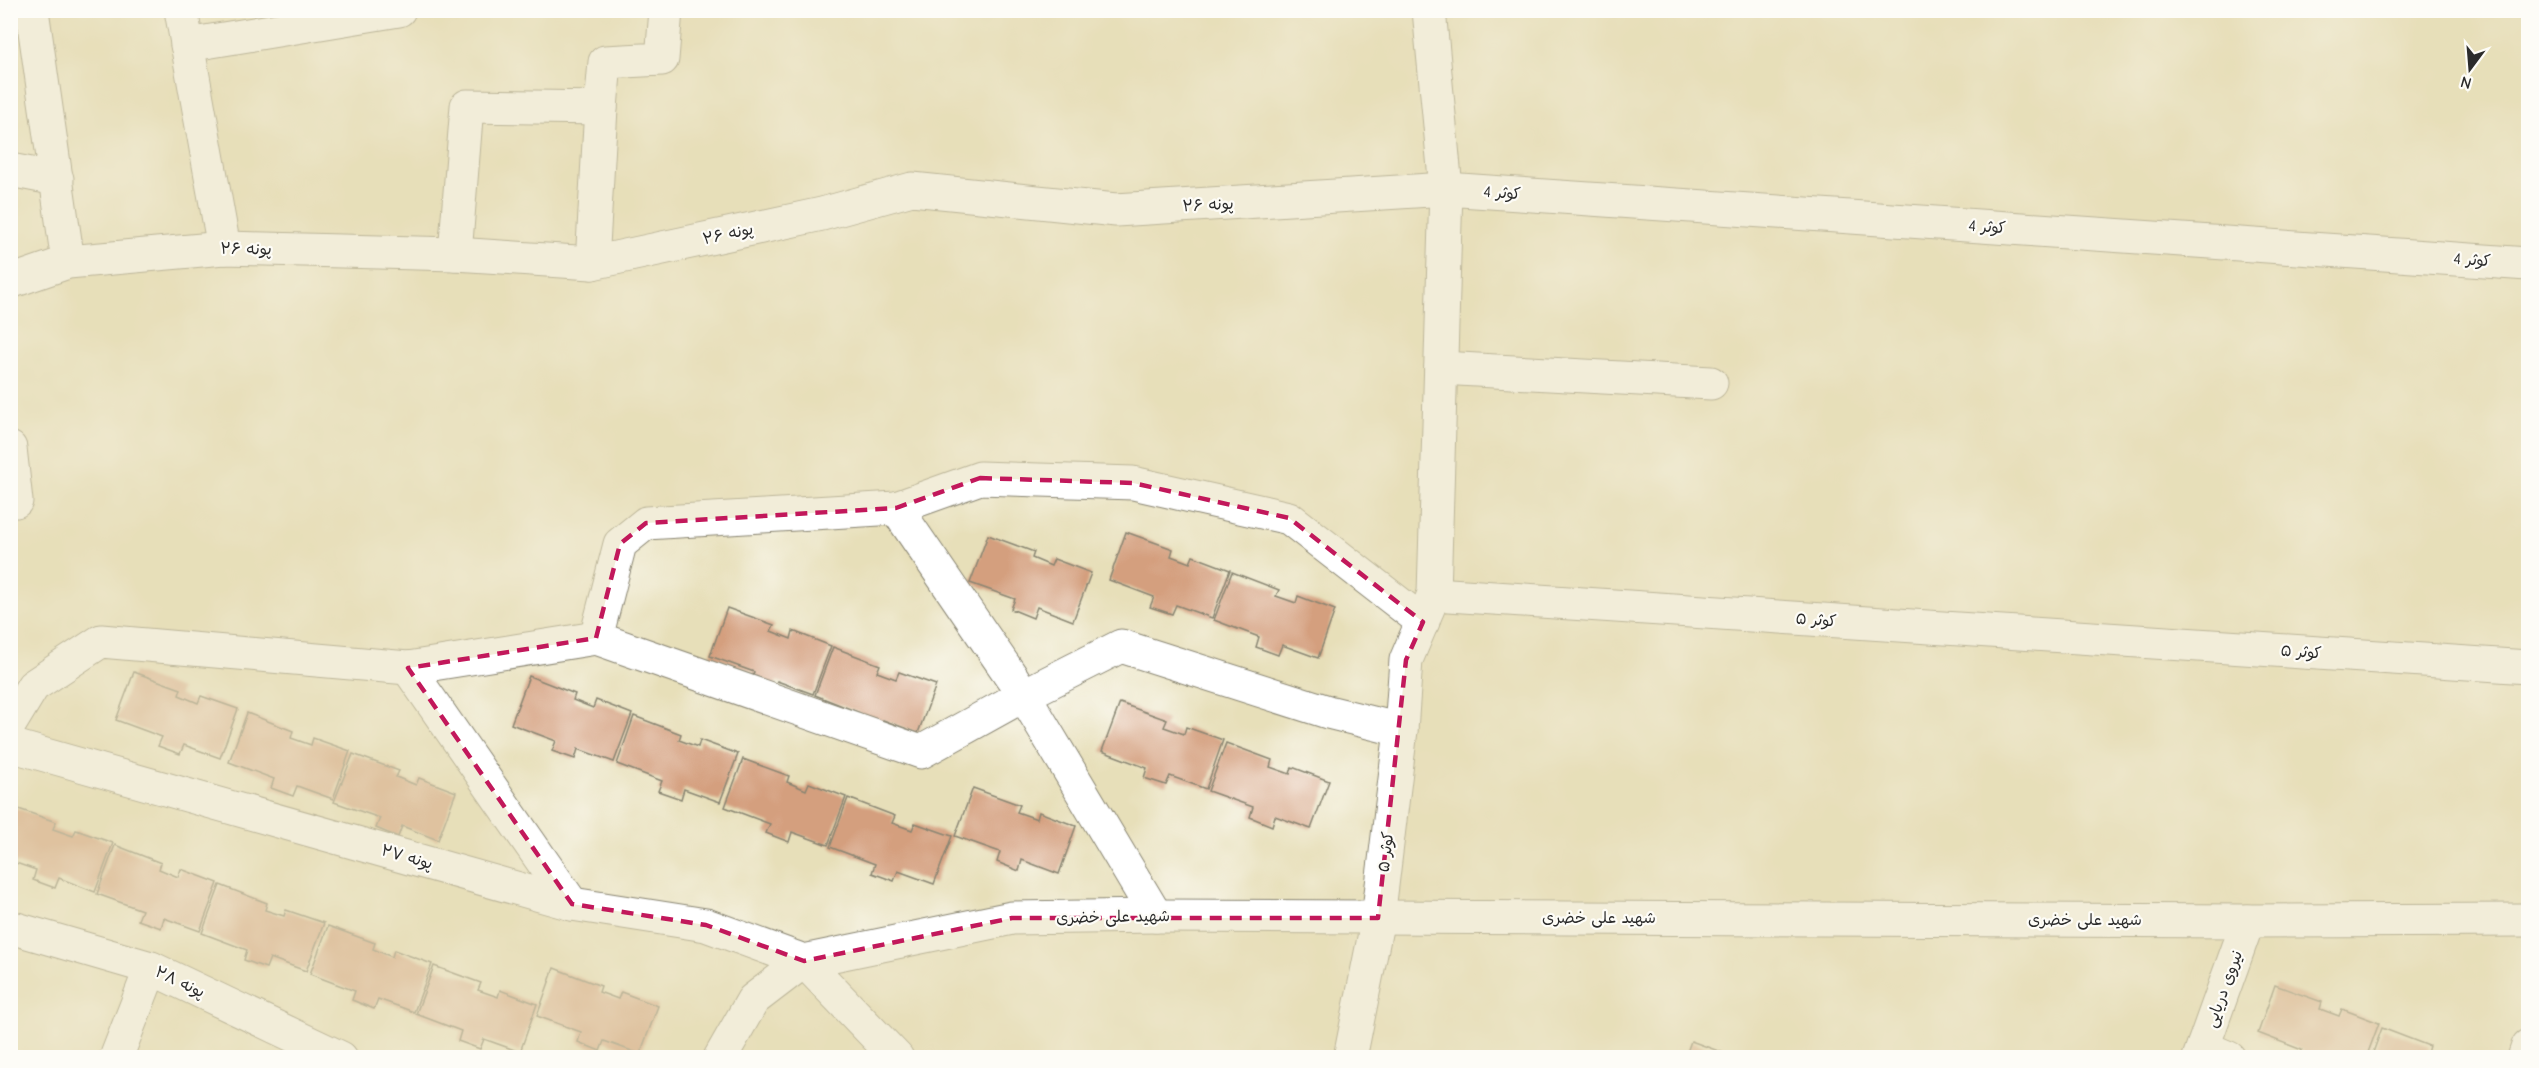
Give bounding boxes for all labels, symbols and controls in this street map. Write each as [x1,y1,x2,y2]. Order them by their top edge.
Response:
north arrow [2440,39,2500,99]
text: N [2459,72,2474,93]
street label: کوثر 4 [1483,183,1521,204]
street label: پونه ۲۶ [1182,195,1234,216]
street label: کوثر 4 [1968,217,2006,238]
street label: پونه ۲۶ [701,220,755,249]
street label: پونه ۲۶ [220,240,272,259]
street label: کوثر 4 [2453,250,2491,271]
street label: کوثر ۵ [1795,610,1837,631]
street label: کوثر ۵ [2280,642,2322,663]
street label: کوثر ۵ [1375,831,1398,873]
street label: پونه ۲۷ [379,841,435,874]
street label: شهید علی خضری [1056,907,1170,928]
street label: شهید علی خضری [1542,909,1656,928]
street label: شهید علی خضری [2028,911,2142,930]
street label: نیروی دریایی [2202,948,2247,1030]
street label: پونه ۲۸ [152,963,208,1002]

